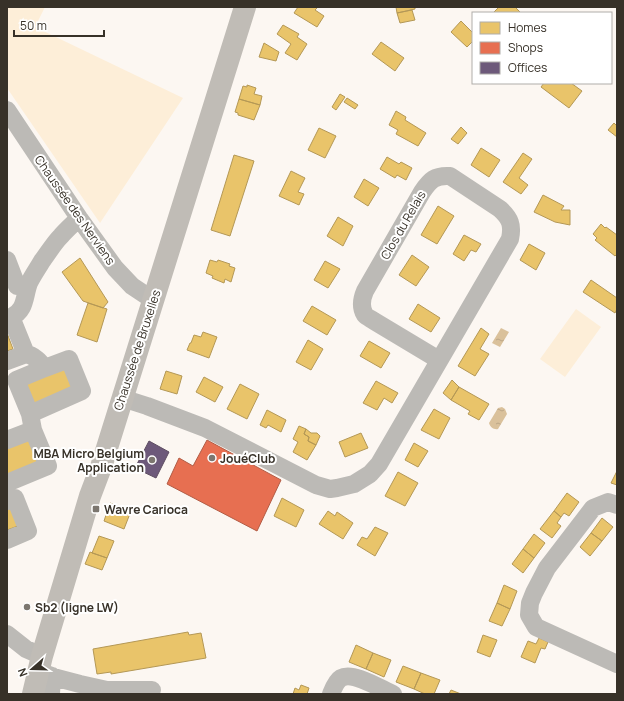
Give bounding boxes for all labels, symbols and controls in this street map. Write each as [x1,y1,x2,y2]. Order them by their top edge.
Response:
scale bar [14,12,104,38]
legend [472,12,612,84]
text: 50 m [20,17,47,34]
text: Homes [508,19,547,36]
text: Shops [508,39,543,56]
text: Offices [508,59,547,76]
street label: Chaussée des Nerviens [31,152,119,268]
street label: Clos du Relais [376,187,430,263]
street label: Chaussée de Bruxelles [109,288,165,412]
place label: MBA Micro Belgium Application [33,445,144,476]
place label: JouéClub [220,450,275,467]
marker: JouéClub [207,453,217,463]
marker: MBA Micro Belgium Application [147,455,157,465]
place label: Wavre Carioca [104,501,188,518]
marker: Wavre Carioca [91,504,101,514]
place label: Sb2 (ligne LW) [35,599,119,616]
marker: Sb2 (ligne LW) [22,602,32,612]
north arrow [12,649,52,689]
text: N [14,666,31,679]

